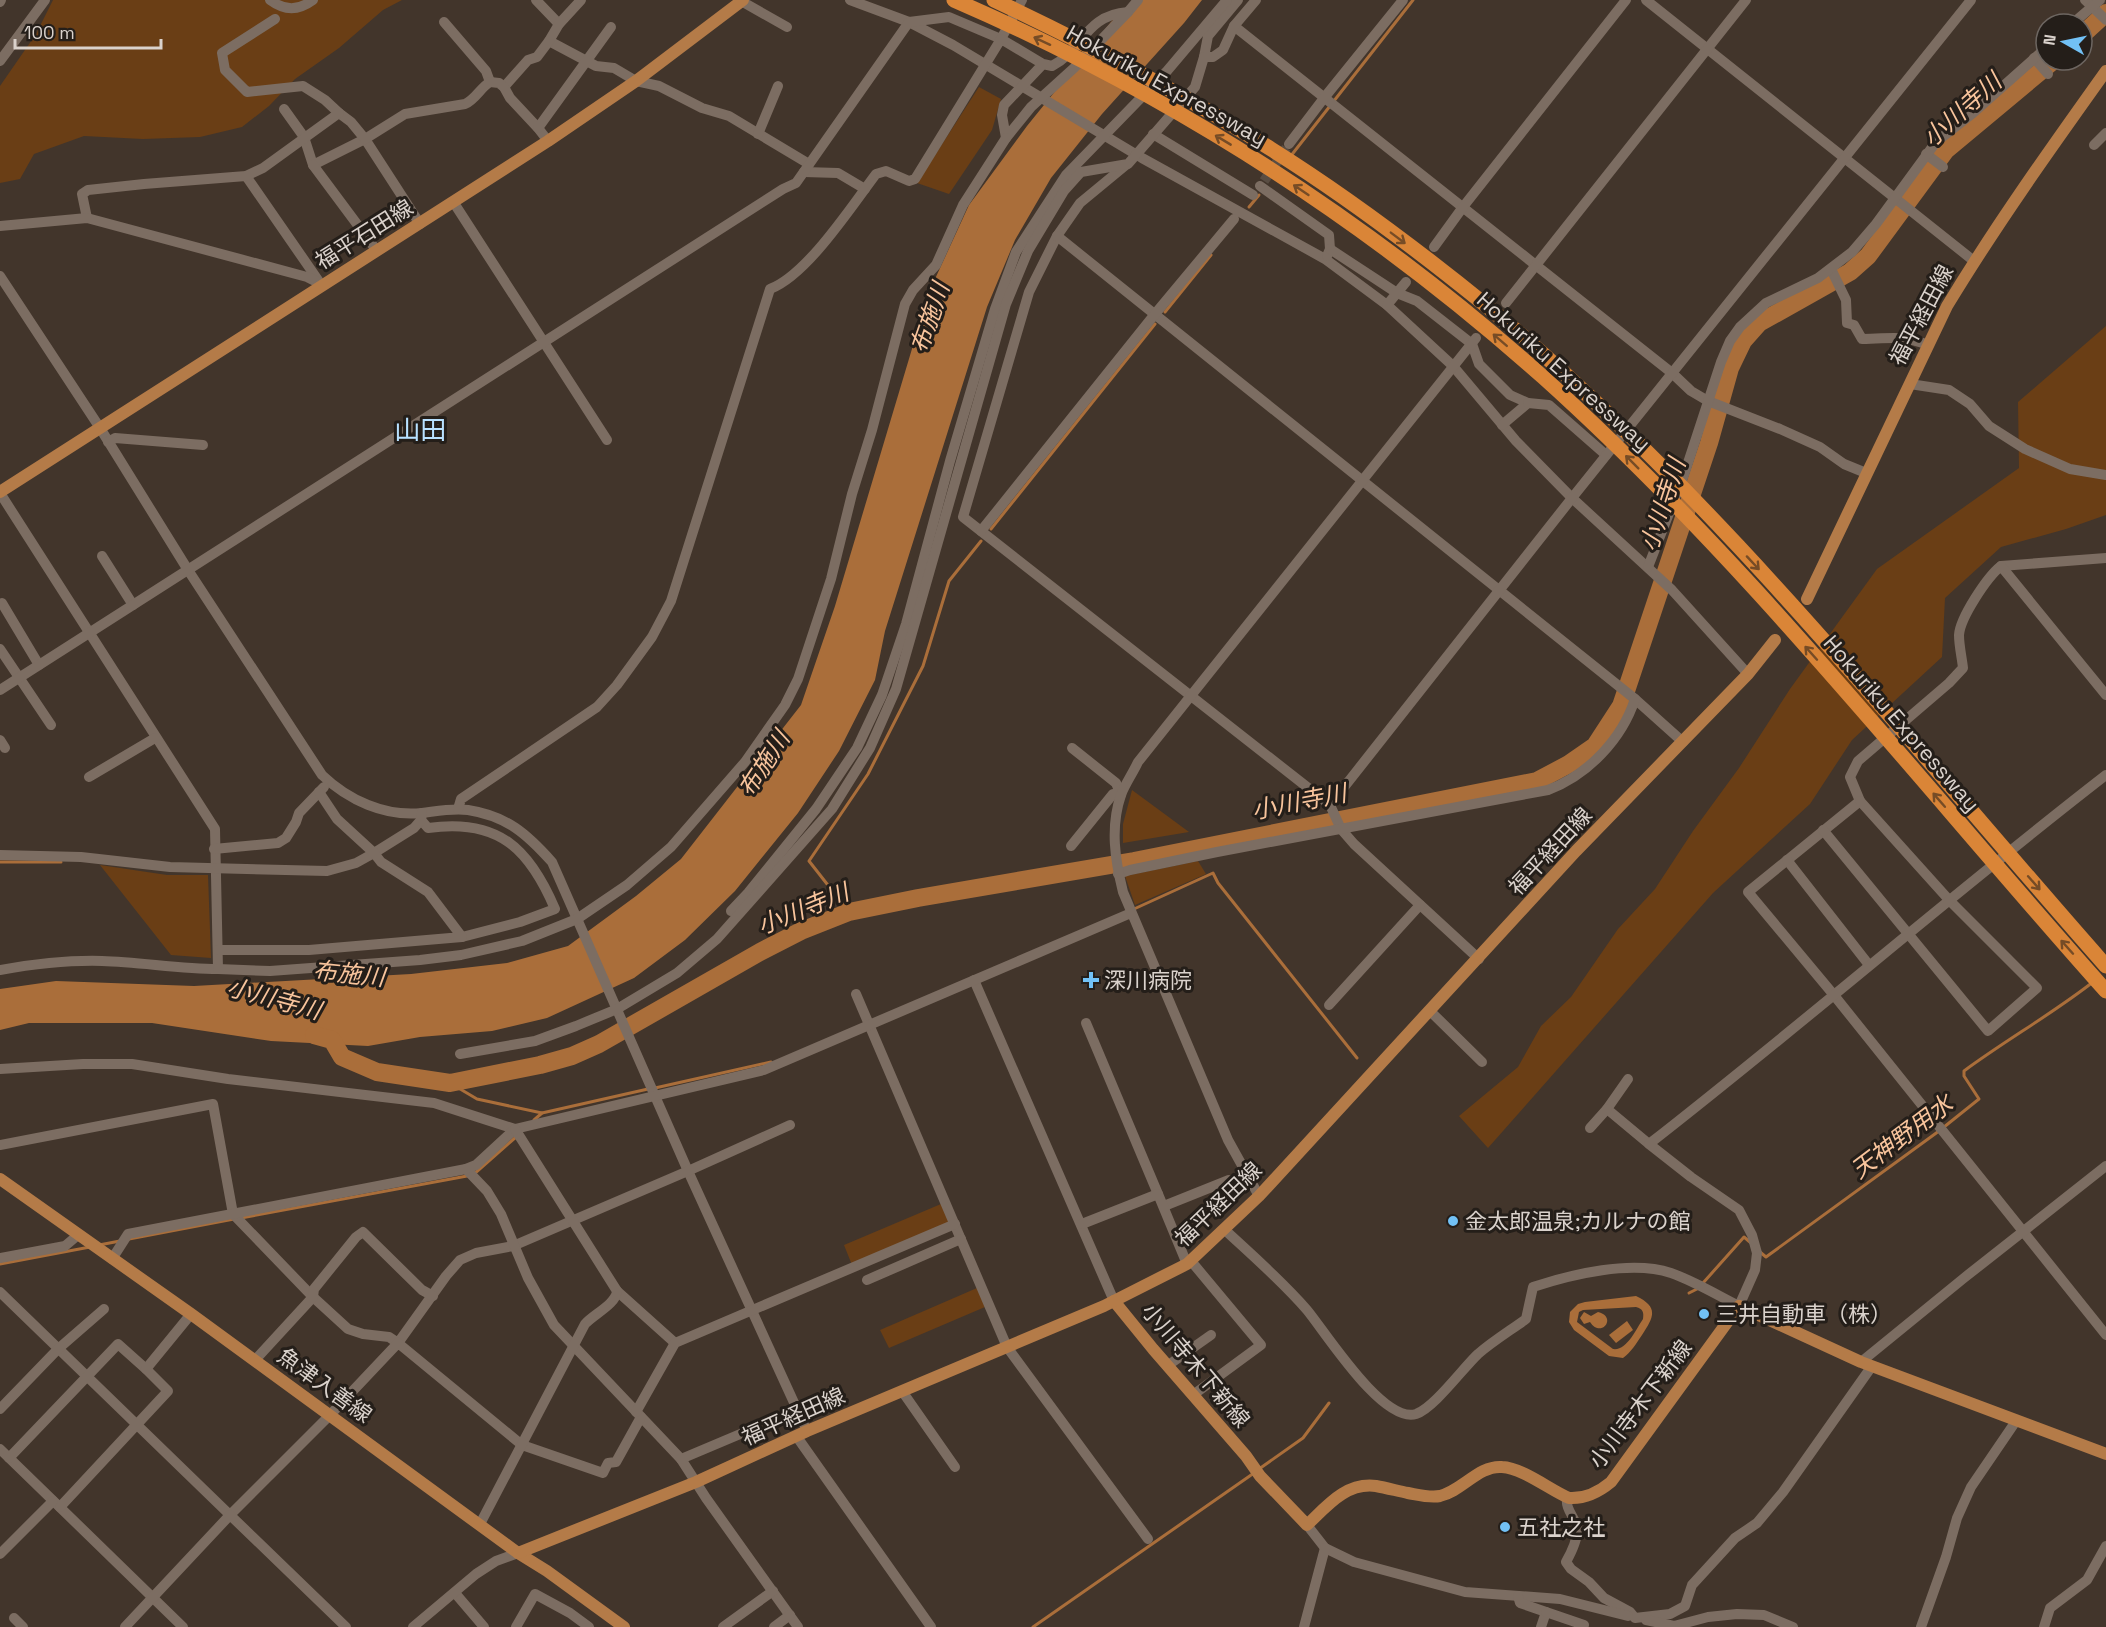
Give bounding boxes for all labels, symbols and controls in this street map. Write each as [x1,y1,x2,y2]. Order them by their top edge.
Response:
scale bar [15,12,160,50]
north arrow [2034,12,2094,72]
street label: Hokuriku Expressway [1062,18,1272,152]
text: 100 m [24,21,75,44]
text: N [2038,33,2061,47]
one-way arrow [1034,34,1052,46]
water label: 小川寺川 [1916,64,2010,153]
one-way arrow [1215,133,1232,145]
one-way arrow [1294,184,1310,196]
street label: 福平石田線 [310,193,418,275]
one-way arrow [1390,232,1406,245]
street label: 福平経田線 [1883,260,1959,370]
water label: 布施川 [903,276,957,357]
street label: Hokuriku Expressway [1471,285,1657,457]
one-way arrow [1493,333,1508,347]
district label: 山田 [394,413,446,447]
water label: 小川寺川 [1633,452,1693,555]
one-way arrow [1625,455,1639,470]
one-way arrow [1746,556,1760,571]
street label: Hokuriku Expressway [1818,629,1986,817]
one-way arrow [1804,645,1818,660]
water label: 布施川 [731,723,798,802]
water label: 小川寺川 [1249,777,1352,826]
one-way arrow [1932,793,1946,808]
street label: 福平経田線 [1502,801,1598,901]
water label: 小川寺川 [753,875,856,941]
one-way arrow [2027,875,2041,890]
one-way arrow [2060,940,2074,955]
water label: 布施川 [312,954,389,993]
place label: 深川病院 [1104,966,1192,994]
water label: 小川寺川 [224,971,327,1027]
marker: 深川病院 [1082,971,1100,989]
water label: 天神野用水 [1844,1086,1961,1185]
street label: 福平経田線 [1169,1156,1267,1252]
place label: 金太郎温泉;カルナの館 [1465,1207,1691,1235]
marker: 金太郎温泉;カルナの館 [1446,1214,1460,1228]
street label: 小川寺木下新線 [1136,1297,1256,1433]
place label: 三井自動車（株） [1716,1300,1892,1328]
marker: 三井自動車（株） [1697,1307,1711,1321]
street label: 小川寺木下新線 [1582,1334,1698,1474]
street label: 魚津入善線 [272,1341,378,1429]
street label: 福平経田線 [737,1381,849,1451]
place label: 五社之社 [1517,1513,1605,1541]
marker: 五社之社 [1498,1520,1512,1534]

